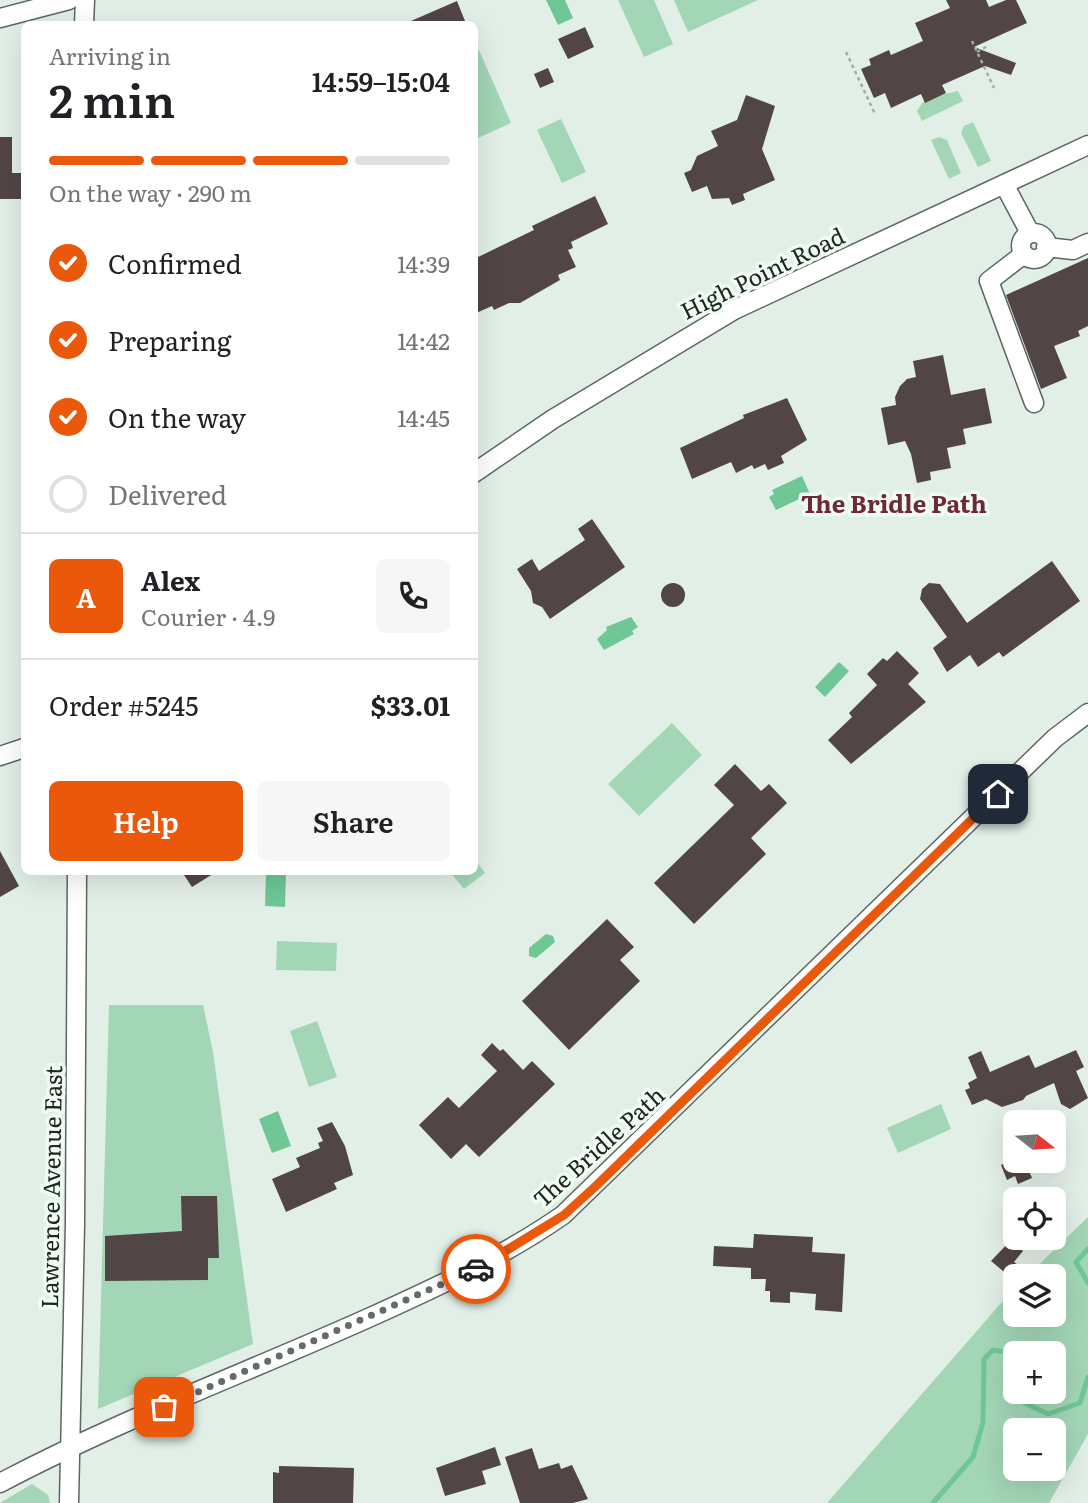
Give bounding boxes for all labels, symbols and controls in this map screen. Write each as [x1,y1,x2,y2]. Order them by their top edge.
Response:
text: Arriving in [49,38,171,72]
text: 14:59–15:04 [312,61,450,100]
text: 2 min [49,64,175,132]
text: On the way · 290 m [49,175,252,209]
street label: High Point Road [674,218,850,326]
text: Confirmed [108,243,242,282]
icon: check [49,244,87,282]
text: 14:39 [397,246,450,280]
text: Preparing [108,320,231,359]
icon: check [49,321,87,359]
text: 14:42 [397,323,450,357]
text: On the way [108,397,246,436]
icon: check [49,398,87,436]
text: 14:45 [397,400,450,434]
text: Delivered [108,474,227,513]
district label: The Bridle Path [801,485,987,520]
button: phone [376,559,450,633]
text: Alex [141,560,200,599]
text: A [76,577,96,616]
text: Courier · 4.9 [141,599,275,633]
text: Order #5245 [49,685,198,724]
text: $33.01 [371,685,450,724]
pin [968,764,1028,824]
icon: home [979,775,1017,813]
button: Help [49,781,243,861]
button: Share [257,781,450,861]
street label: Lawrence Avenue East [31,1065,69,1309]
street label: The Bridle Path [525,1078,671,1214]
north arrow [1003,1110,1066,1172]
map controls [1003,1110,1066,1481]
button: locate [1003,1187,1066,1250]
courier [441,1234,511,1304]
icon: car [457,1250,495,1288]
button: layers [1003,1264,1066,1327]
button: + [1003,1341,1066,1404]
pin [134,1377,194,1437]
icon: bag [145,1388,183,1426]
button: − [1003,1418,1066,1481]

